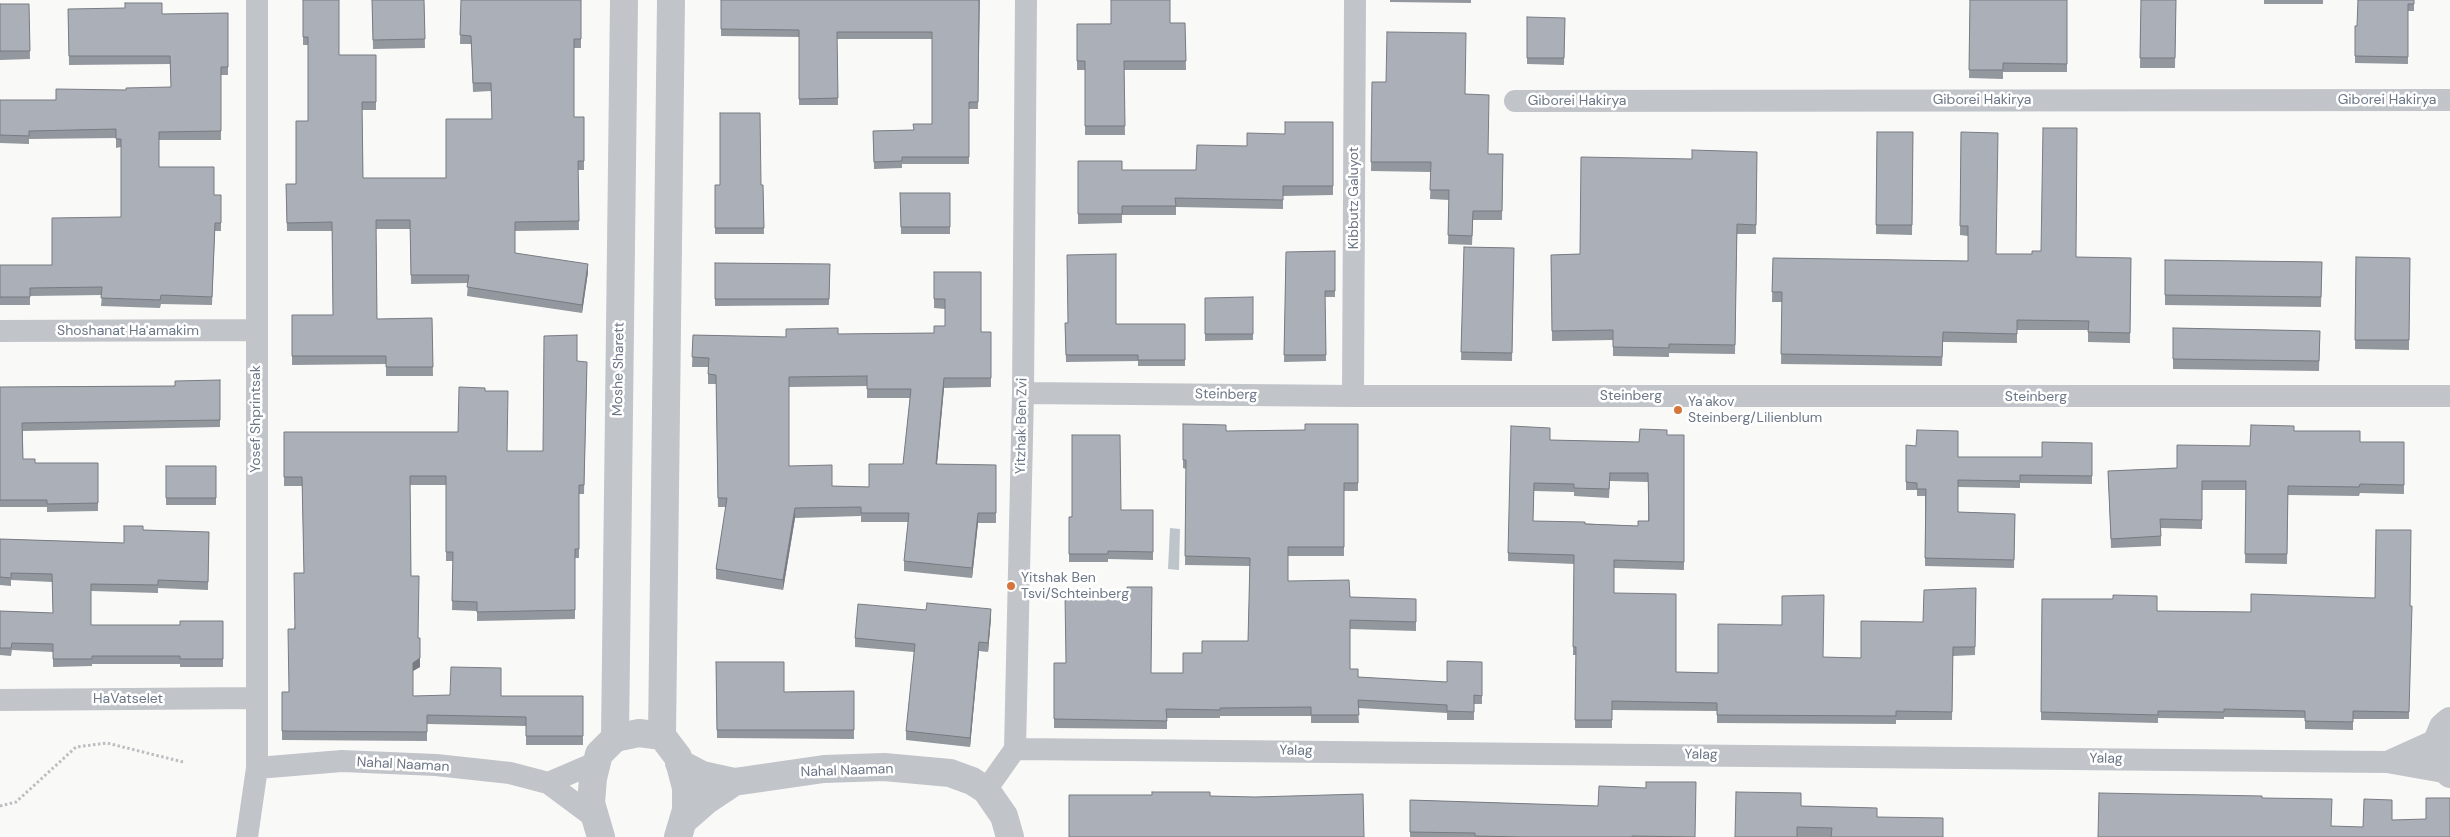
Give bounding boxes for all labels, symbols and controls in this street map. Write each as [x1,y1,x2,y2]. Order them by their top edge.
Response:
street label: Giborei Hakirya [1933,92,2031,108]
street label: Giborei Hakirya [2338,92,2436,108]
street label: Giborei Hakirya [1528,93,1626,109]
street label: Kibbutz Galuyot [1346,147,1362,249]
street label: Moshe Sharett [610,322,628,416]
street label: Shoshanat Ha'amakim [57,323,199,339]
street label: Yosef Shprintsak [248,365,264,473]
street label: Yitzhak Ben Zvi [1013,378,1031,474]
street label: Steinberg [1195,386,1257,404]
street label: Steinberg [1600,388,1662,404]
street label: Steinberg [2005,389,2067,405]
place label: Ya'akov Steinberg/Lilienblum [1688,394,1822,427]
marker: Ya'akov Steinberg/Lilienblum [1672,404,1684,416]
place label: Yitshak Ben Tsvi/Schteinberg [1021,570,1129,602]
marker: Yitshak Ben Tsvi/Schteinberg [1005,580,1017,592]
street label: HaVatselet [93,691,163,707]
street label: Yalag [1279,742,1313,760]
street label: Yalag [1684,746,1718,764]
street label: Yalag [2089,750,2123,768]
street label: Nahal Naaman [356,754,450,776]
street label: Nahal Naaman [800,761,894,781]

